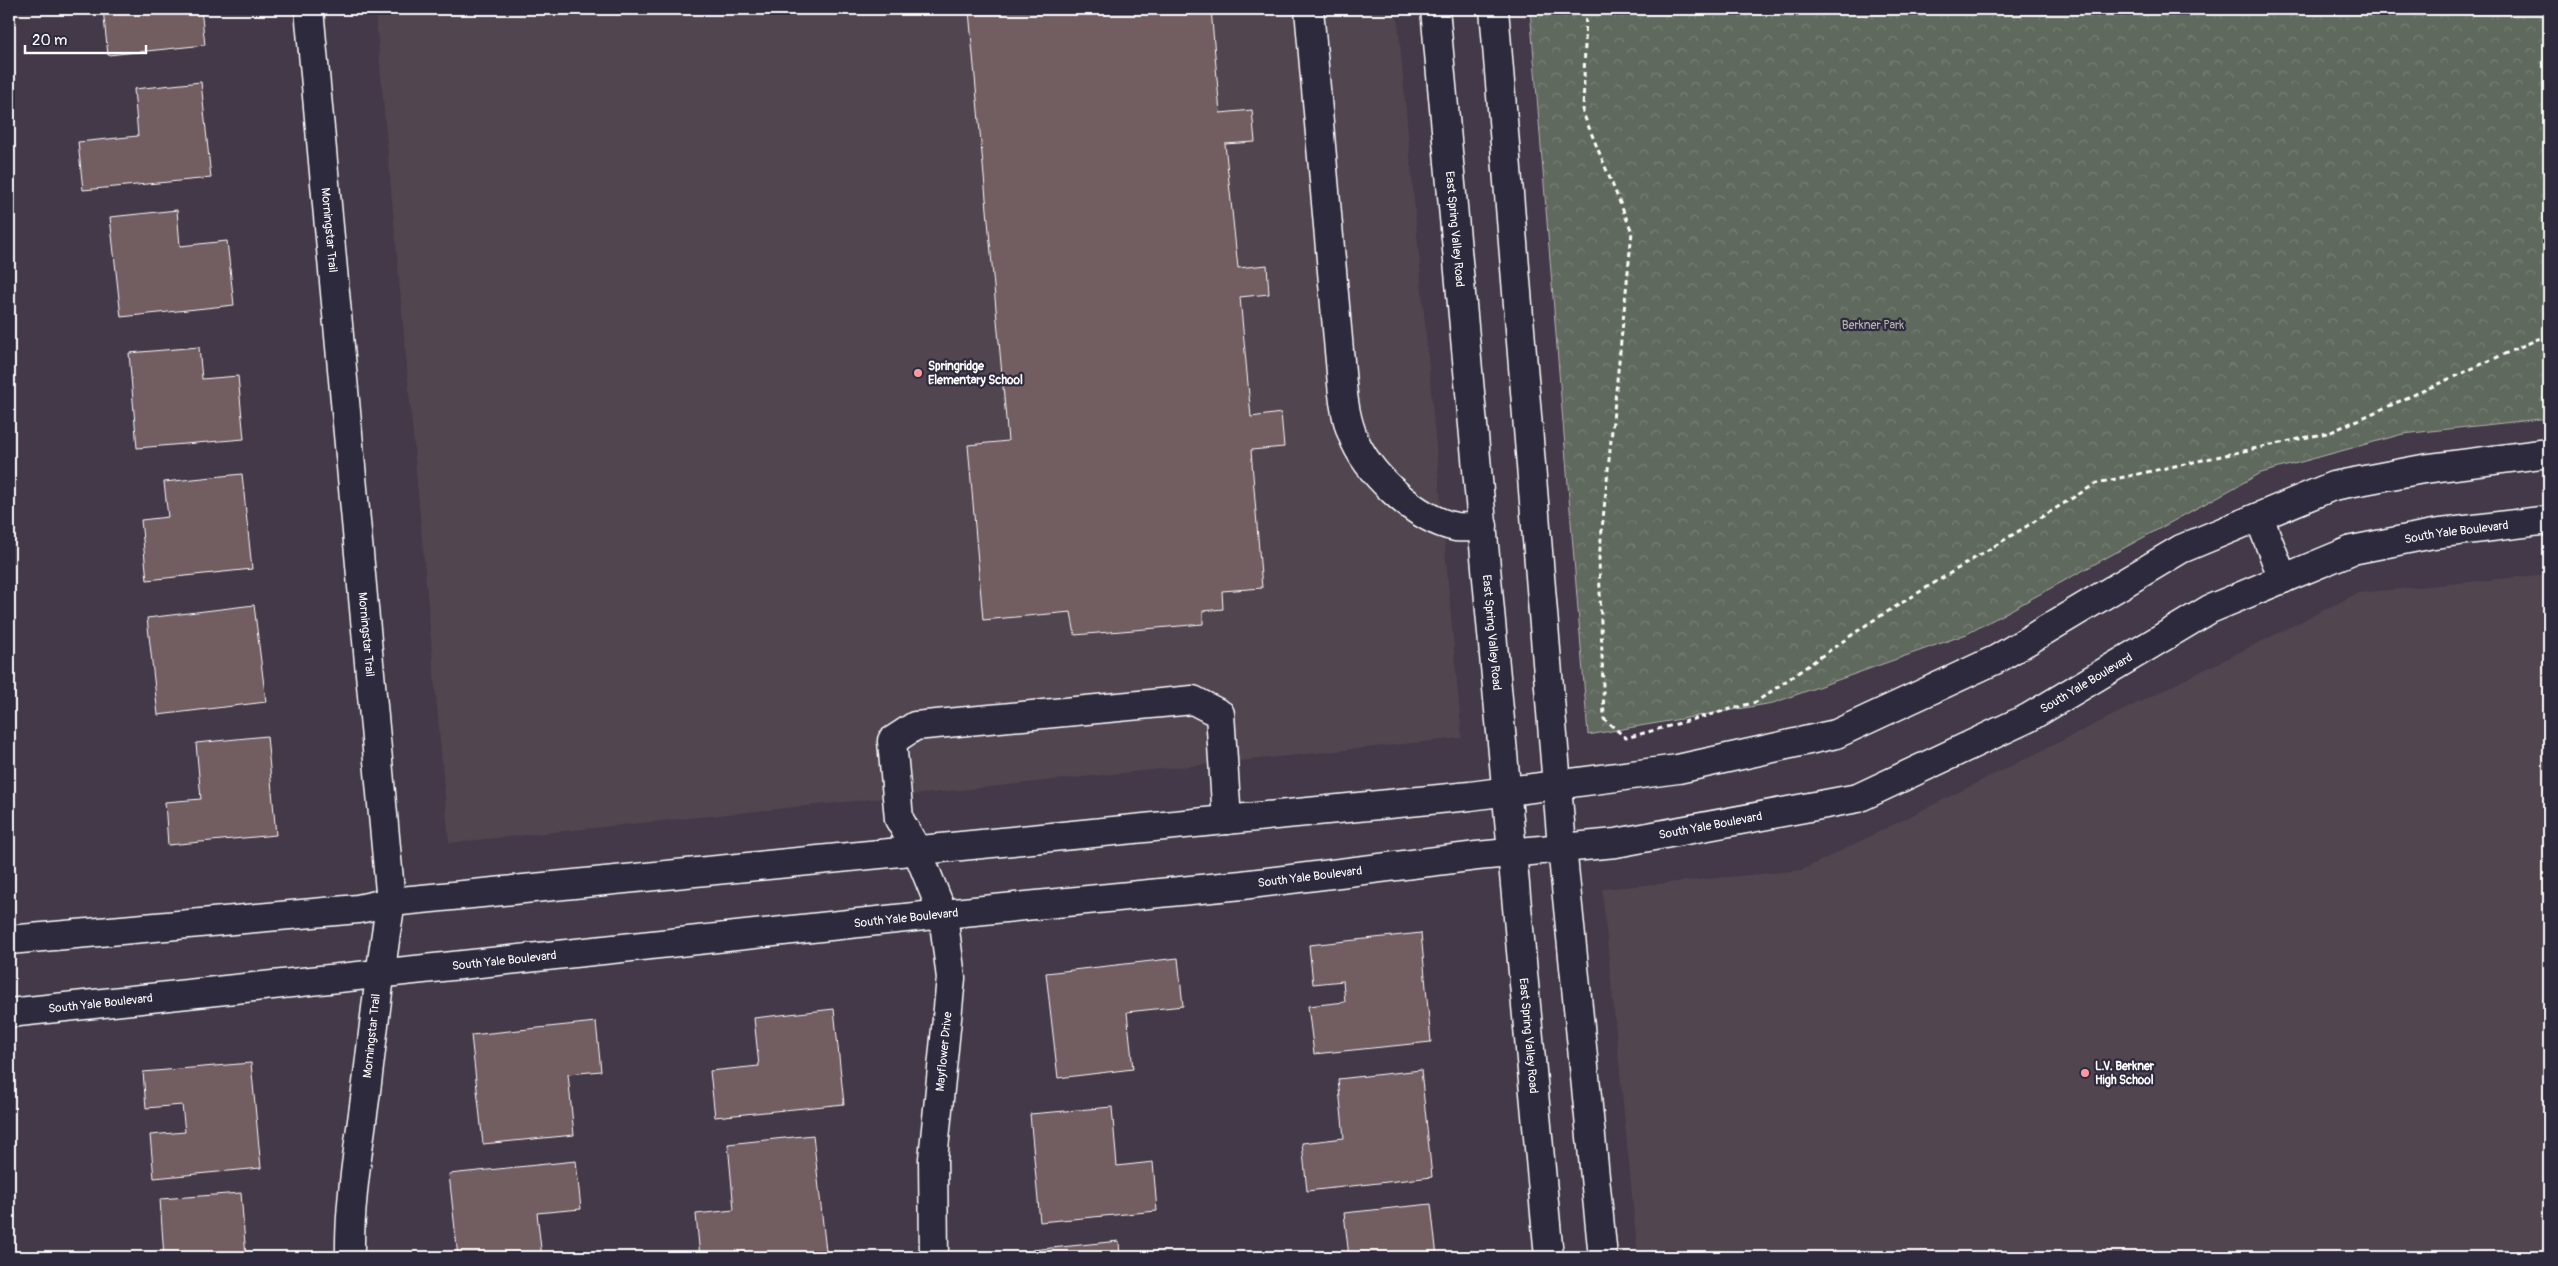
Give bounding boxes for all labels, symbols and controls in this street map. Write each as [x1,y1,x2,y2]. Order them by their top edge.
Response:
scale bar [25,22,146,54]
text: 20 m [32,31,67,50]
street label: East Spring Valley Road [1442,171,1468,288]
street label: Morningstar Trail [318,187,341,273]
park label: Berkner Park [1842,318,1904,333]
place label: Springridge Elementary School [928,359,1023,388]
marker: Springridge Elementary School [912,367,924,379]
street label: South Yale Boulevard [2403,517,2509,547]
street label: East Spring Valley Road [1479,574,1505,691]
street label: Morningstar Trail [355,591,378,678]
street label: South Yale Boulevard [2037,650,2135,717]
street label: South Yale Boulevard [1657,808,1763,842]
street label: South Yale Boulevard [1257,863,1363,891]
street label: South Yale Boulevard [853,905,959,931]
street label: South Yale Boulevard [451,947,557,974]
street label: East Spring Valley Road [1516,977,1542,1094]
street label: South Yale Boulevard [47,990,154,1016]
street label: Morningstar Trail [360,993,384,1079]
street label: Mayflower Drive [932,1011,955,1092]
place label: L.V. Berkner High School [2095,1059,2155,1088]
marker: L.V. Berkner High School [2079,1067,2091,1079]

